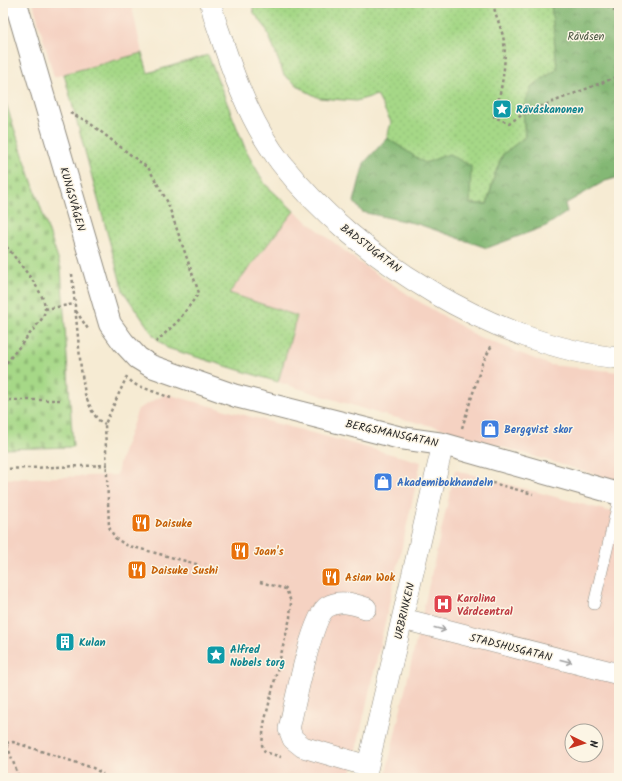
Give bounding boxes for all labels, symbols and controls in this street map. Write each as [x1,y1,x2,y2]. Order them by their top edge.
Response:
park label: Rävåsen [568,28,605,46]
place icon: Rävåskanonen [491,98,513,120]
place label: Rävåskanonen [516,101,584,119]
street label: KUNGSVÄGEN [54,165,90,234]
street label: BADSTUGATAN [336,220,405,278]
street label: BERGSMANSGATAN [344,415,440,453]
shop icon: Bergqvist skor [479,418,501,440]
place label: Bergqvist skor [504,421,574,439]
shop icon: Akademibokhandeln [372,471,394,493]
place label: Akademibokhandeln [397,474,493,492]
restaurant icon: Daisuke [130,512,152,534]
place label: Daisuke [155,515,193,533]
restaurant icon: Joan's [229,540,251,562]
place label: Joan's [254,543,284,561]
restaurant icon: Daisuke Sushi [126,559,148,581]
place label: Daisuke Sushi [151,562,219,580]
restaurant icon: Asian Wok [320,566,342,588]
place label: Asian Wok [345,569,396,587]
street label: URBRINKEN [390,581,420,641]
place label: Karolina Vårdcentral [457,590,513,621]
hospital icon: Karolina Vårdcentral [432,593,454,615]
one-way arrow [434,626,447,633]
street label: STADSHUSGATAN [468,629,554,667]
building icon: Kulan [54,631,76,653]
place label: Kulan [79,634,106,652]
place label: Alfred Nobels torg [230,641,285,672]
place icon: Alfred Nobels torg [205,644,227,666]
one-way arrow [560,658,573,665]
north arrow [564,723,604,763]
text: N [584,740,602,748]

